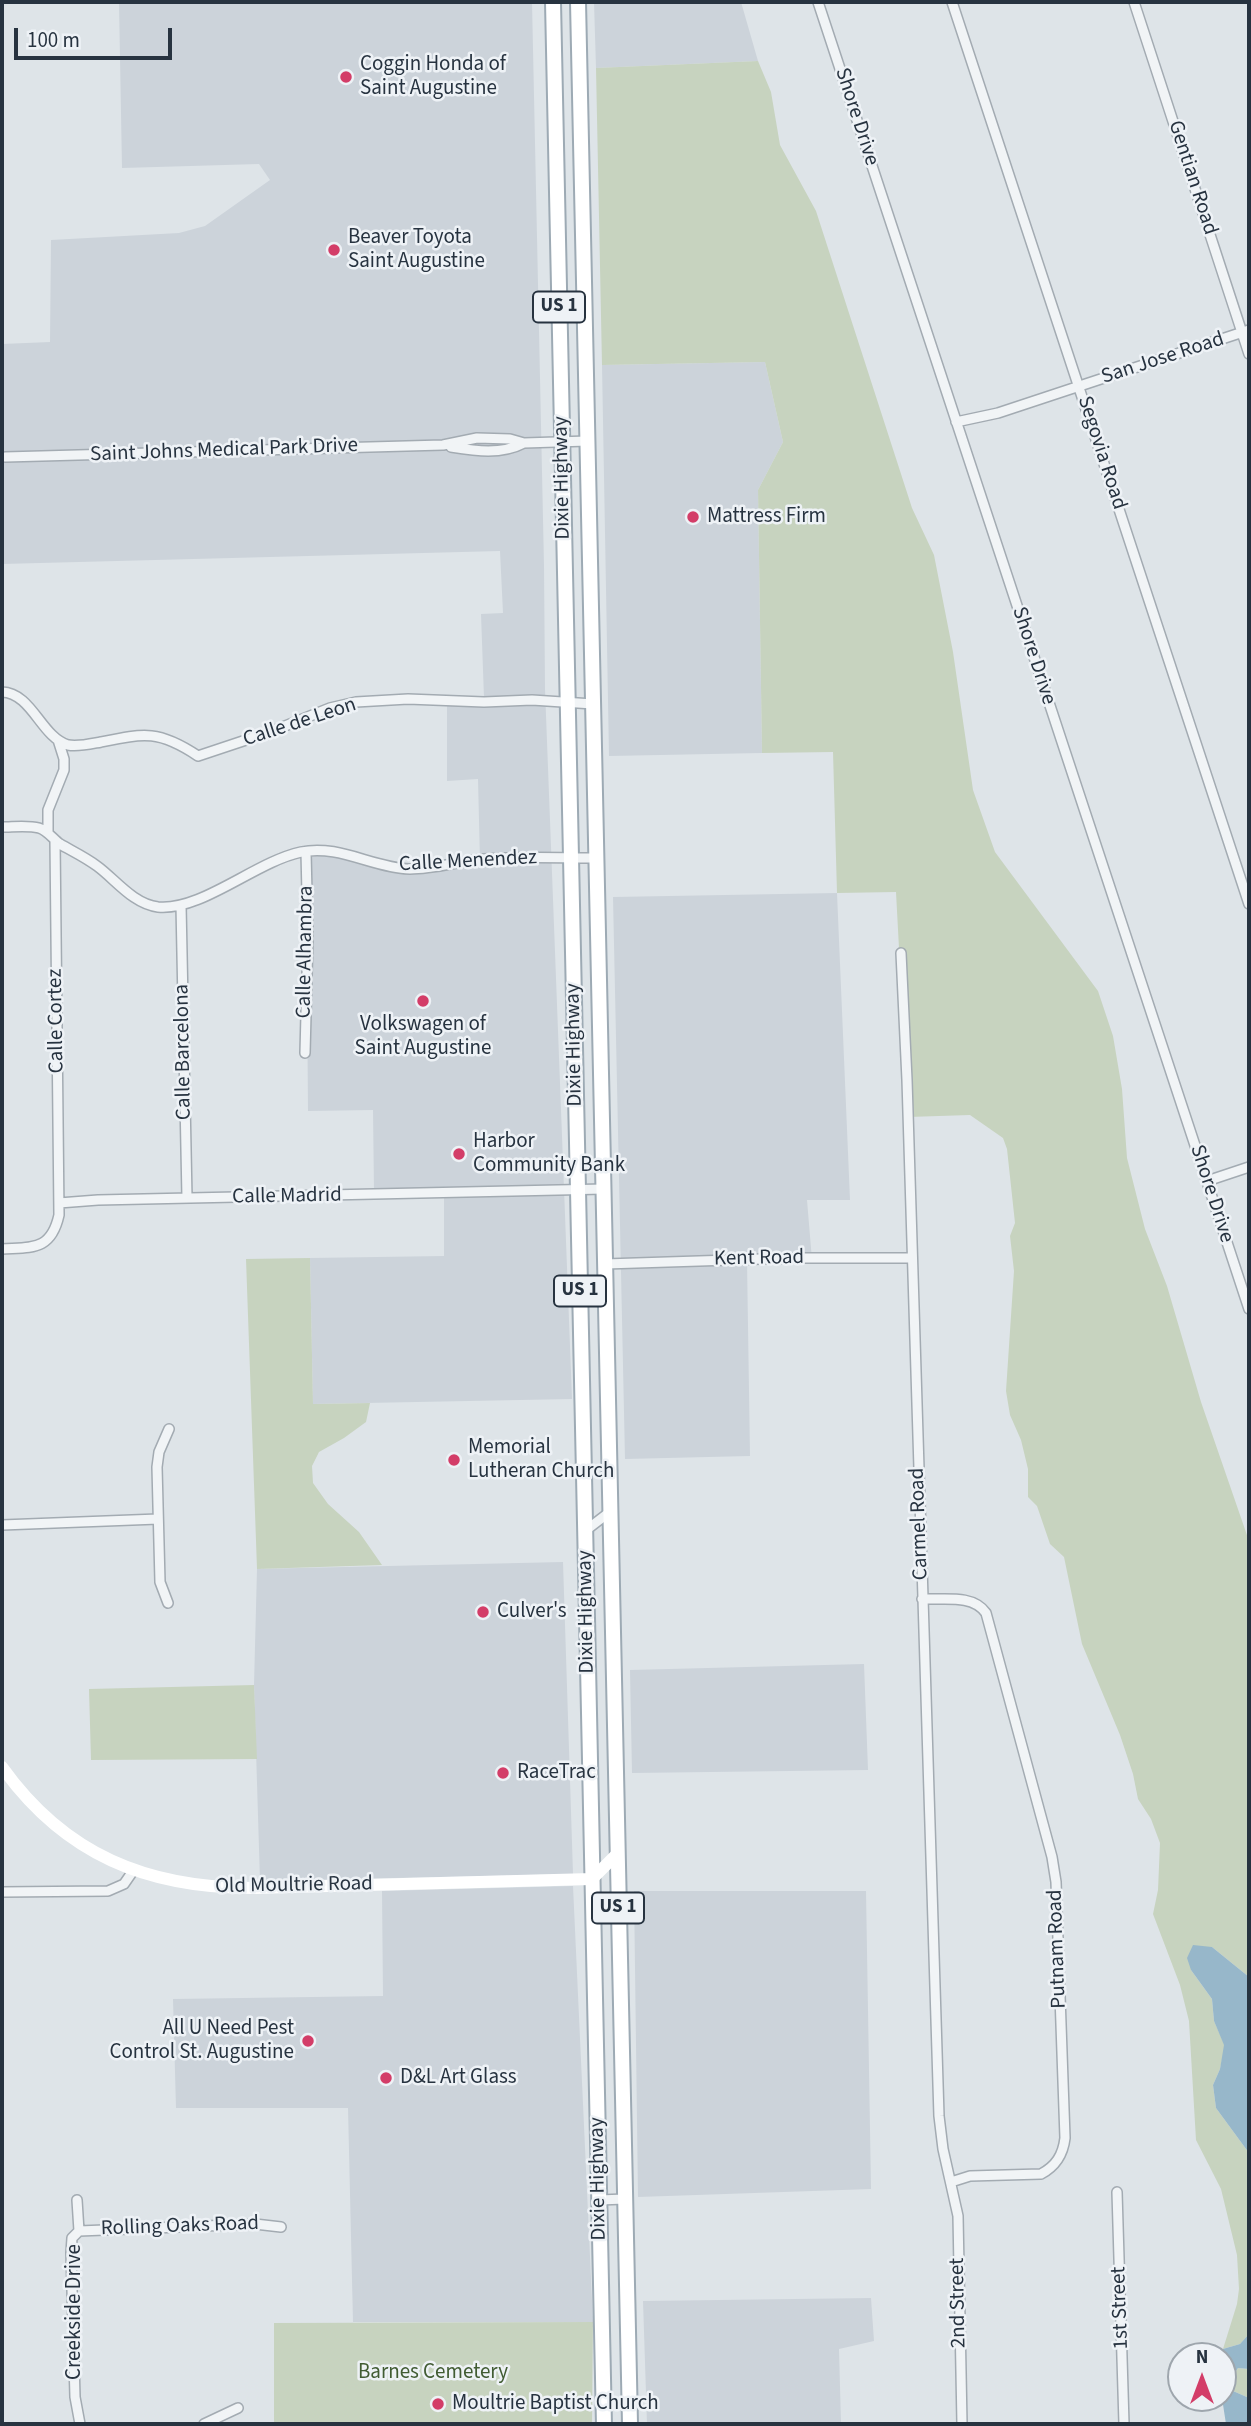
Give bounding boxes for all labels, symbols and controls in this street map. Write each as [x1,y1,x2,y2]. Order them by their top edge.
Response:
scale bar [18,14,175,58]
text: 100 m [27,25,80,55]
place label: Coggin Honda of Saint Augustine [360,52,506,102]
street label: Shore Drive [828,65,884,169]
marker: Coggin Honda of Saint Augustine [338,69,354,85]
street label: Gentian Road [1162,118,1222,238]
place label: Beaver Toyota Saint Augustine [348,225,485,275]
marker: Beaver Toyota Saint Augustine [326,242,342,258]
road number: US 1 [533,292,585,322]
street label: San Jose Road [1099,327,1227,391]
street label: Segovia Road [1071,393,1131,513]
street label: Dixie Highway [549,416,577,540]
street label: Saint Johns Medical Park Drive [90,434,358,468]
place label: Mattress Firm [707,504,826,530]
marker: Mattress Firm [685,509,701,525]
street label: Shore Drive [1005,604,1061,708]
street label: Calle de Leon [240,693,360,753]
street label: Calle Menendez [398,846,538,878]
street label: Calle Alhambra [292,885,320,1019]
street label: Calle Cortez [43,968,71,1074]
street label: Dixie Highway [561,983,589,1107]
street label: Calle Barcelona [170,984,198,1120]
marker: Volkswagen of Saint Augustine [415,993,431,1009]
place label: Volkswagen of Saint Augustine [355,1012,491,1062]
place label: Harbor Community Bank [473,1129,625,1179]
street label: Shore Drive [1183,1142,1239,1246]
marker: Harbor Community Bank [451,1146,467,1162]
street label: Calle Madrid [232,1183,342,1211]
street label: Kent Road [714,1246,804,1272]
road number: US 1 [554,1275,606,1306]
place label: Memorial Lutheran Church [468,1435,614,1485]
marker: Memorial Lutheran Church [446,1452,462,1468]
street label: Carmel Road [905,1467,935,1581]
street label: Dixie Highway [573,1550,601,1674]
place label: Culver's [497,1599,567,1625]
marker: Culver's [475,1604,491,1620]
place label: RaceTrac [517,1760,596,1786]
marker: RaceTrac [495,1765,511,1781]
street label: Old Moultrie Road [215,1872,373,1900]
street label: Putnam Road [1043,1889,1073,2009]
road number: US 1 [592,1892,644,1924]
place label: All U Need Pest Control St. Augustine [109,2016,294,2066]
marker: All U Need Pest Control St. Augustine [300,2033,316,2049]
place label: D&L Art Glass [400,2065,517,2091]
marker: D&L Art Glass [378,2070,394,2086]
street label: Dixie Highway [585,2117,613,2241]
street label: Rolling Oaks Road [100,2212,260,2242]
street label: Creekside Drive [62,2244,88,2380]
street label: 2nd Street [946,2258,972,2348]
street label: 1st Street [1107,2266,1135,2350]
north arrow [1167,2342,1237,2412]
text: N [1196,2344,1208,2371]
park label: Barnes Cemetery [358,2360,508,2386]
place label: Moultrie Baptist Church [452,2391,659,2417]
marker: Moultrie Baptist Church [430,2396,446,2412]

